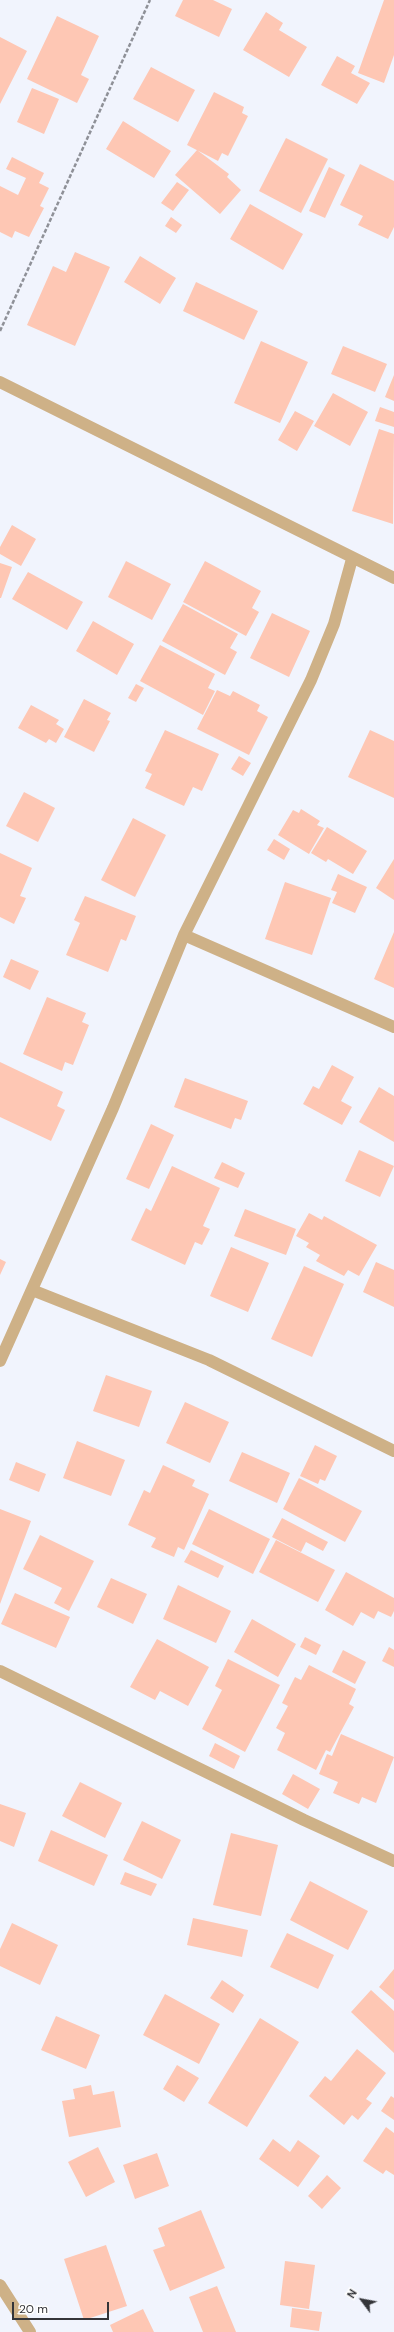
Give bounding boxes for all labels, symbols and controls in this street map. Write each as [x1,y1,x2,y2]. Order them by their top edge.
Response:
north arrow [342,2280,382,2320]
text: N [344,2287,360,2301]
scale bar [14,2294,111,2320]
text: 20 m [19,2301,48,2317]

